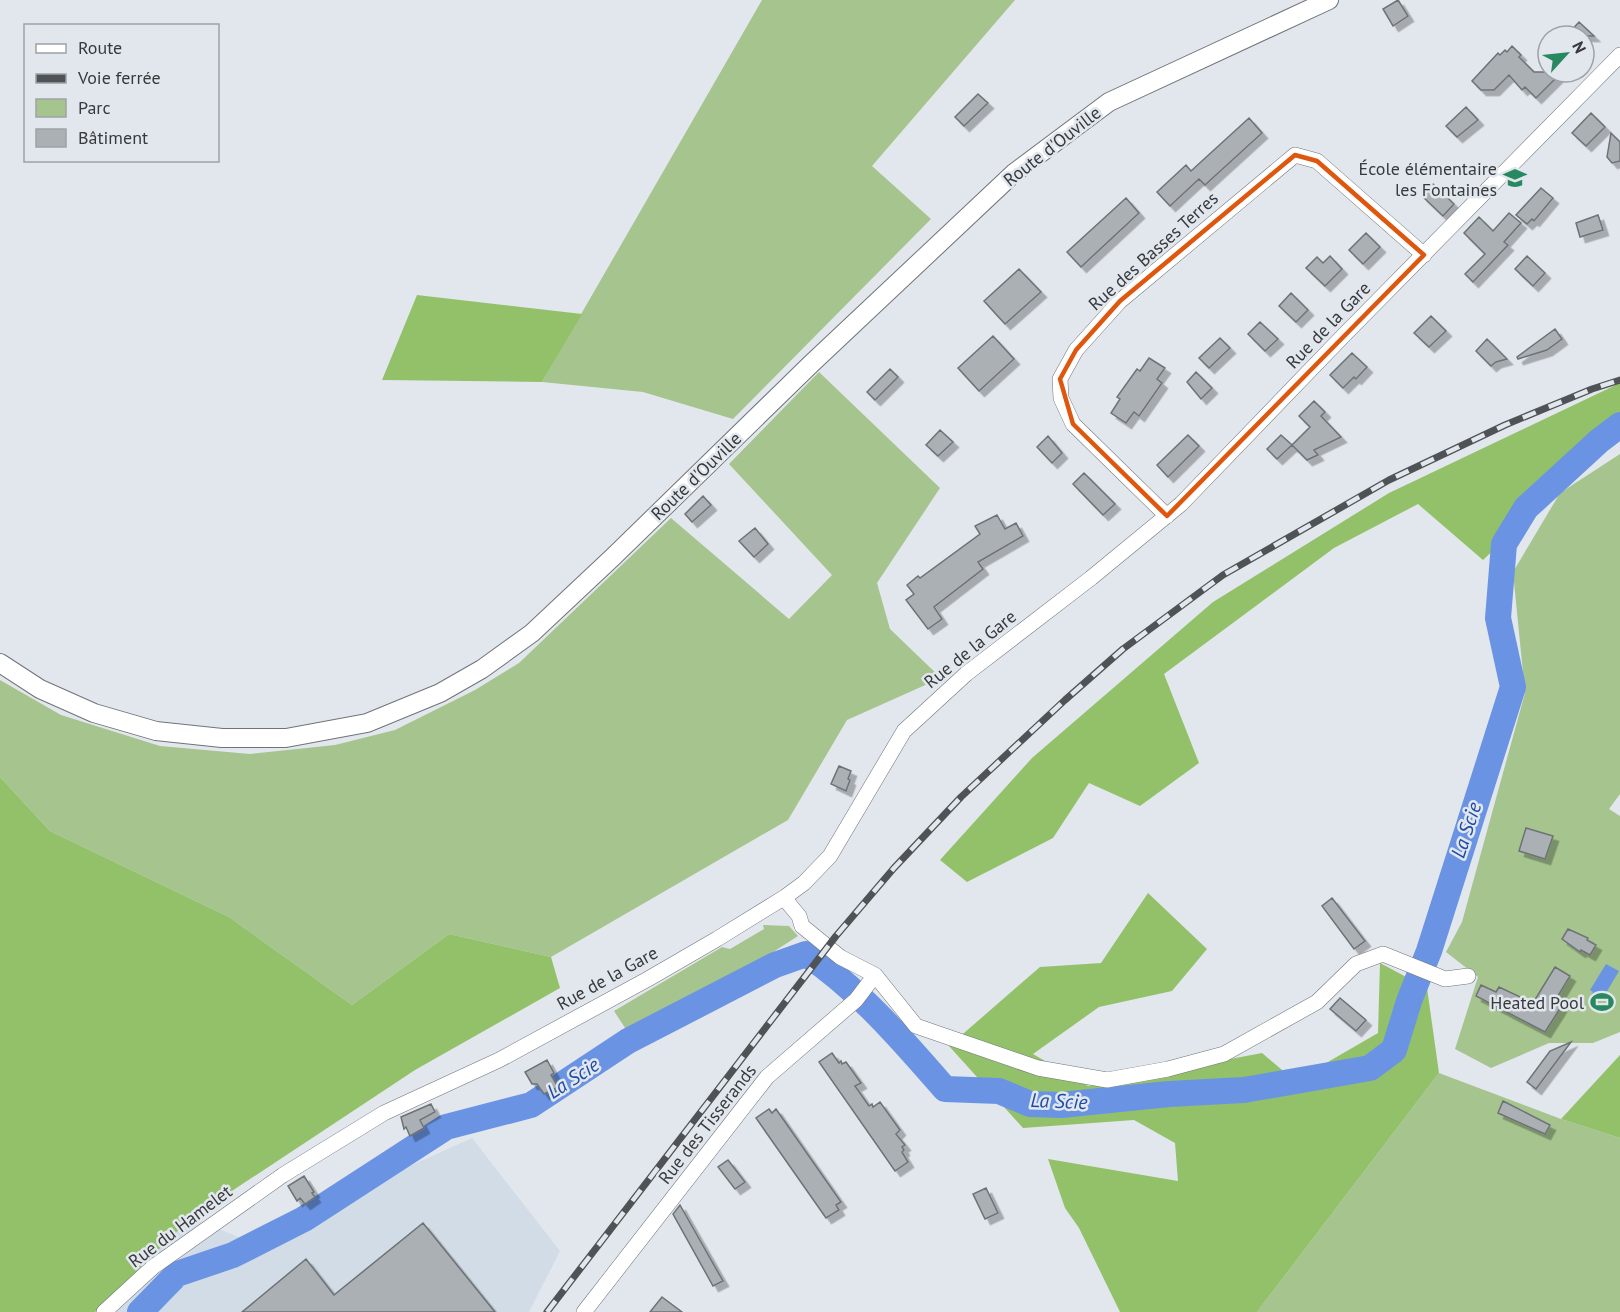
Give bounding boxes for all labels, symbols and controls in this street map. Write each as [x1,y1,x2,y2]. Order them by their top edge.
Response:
legend [24,24,219,162]
north arrow [1536,24,1596,84]
text: Route [78,36,122,59]
text: N [1568,38,1591,56]
text: Voie ferrée [77,66,161,89]
text: Parc [78,96,111,119]
street label: Route d'Ouville [999,101,1105,191]
text: Bâtiment [78,126,148,149]
place label: École élémentaire les Fontaines [1359,157,1497,201]
school or university icon: École élémentaire les Fontaines [1502,165,1528,191]
street label: Rue des Basses Terres [1083,187,1223,315]
street label: Rue de la Gare [1281,277,1375,373]
street label: Route d'Ouville [646,427,746,525]
street label: Rue de la Gare [919,605,1021,693]
water label: La Scie [1445,798,1487,861]
street label: Rue de la Gare [552,941,662,1015]
sports icon: Heated Pool [1589,989,1615,1015]
place label: Heated Pool [1490,991,1585,1014]
water label: La Scie [542,1051,605,1104]
street label: Rue des Tisserands [653,1059,761,1189]
water label: La Scie [1030,1087,1089,1115]
street label: Rue du Hamelet [124,1180,236,1272]

